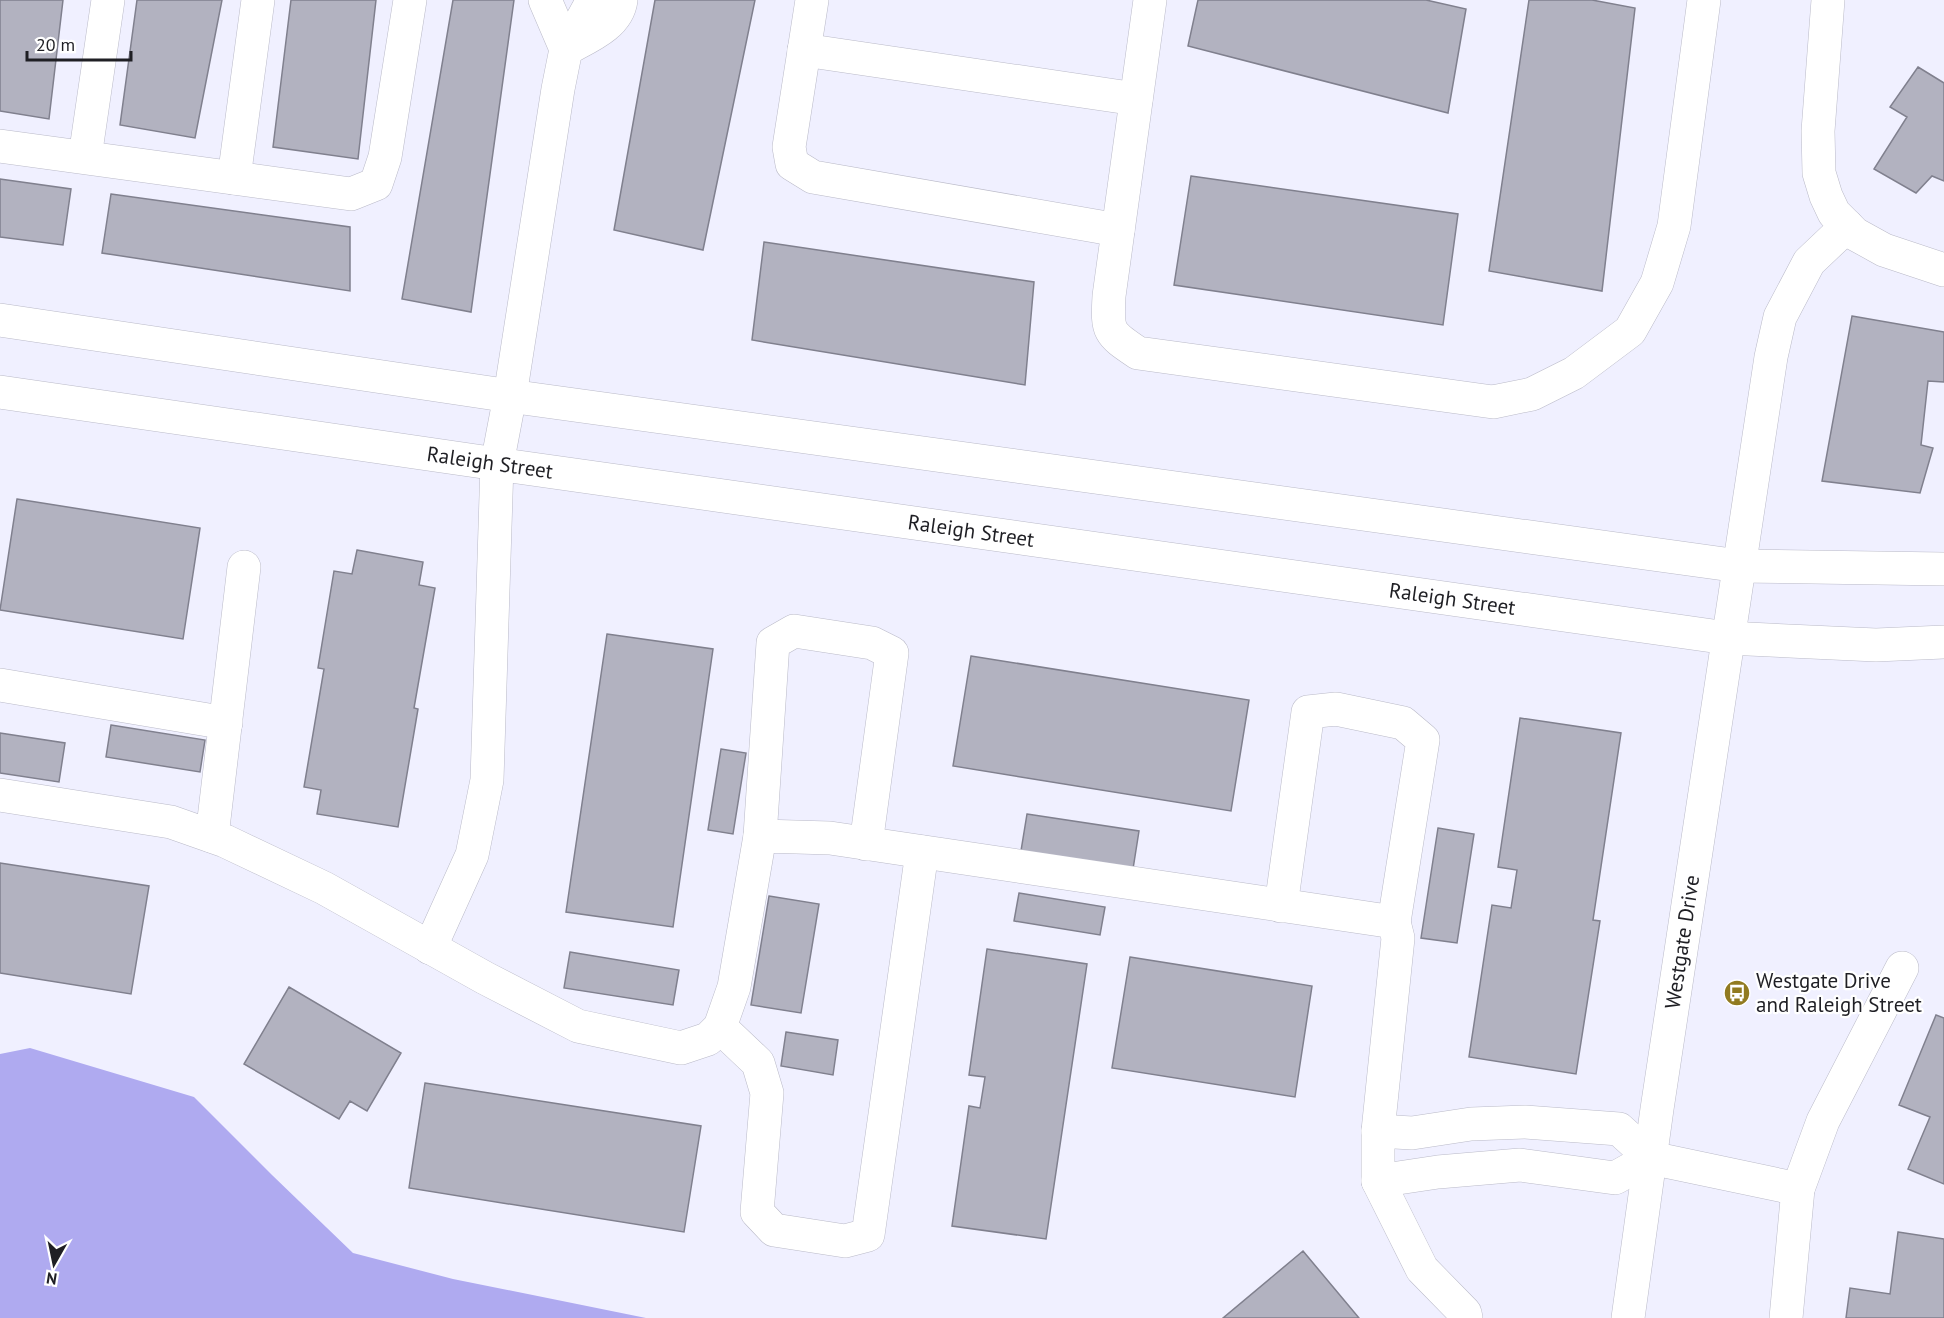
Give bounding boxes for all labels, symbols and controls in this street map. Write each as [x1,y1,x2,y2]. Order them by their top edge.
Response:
scale bar [27,24,130,62]
text: 20 m [36,33,75,56]
street label: Raleigh Street [425,440,555,485]
street label: Raleigh Street [906,508,1036,553]
street label: Raleigh Street [1387,576,1517,621]
street label: Westgate Drive [1658,873,1705,1011]
place label: Westgate Drive and Raleigh Street [1756,967,1922,1018]
bus stop icon: Westgate Drive and Raleigh Street [1722,978,1752,1008]
north arrow [24,1234,84,1294]
text: N [45,1268,58,1290]

